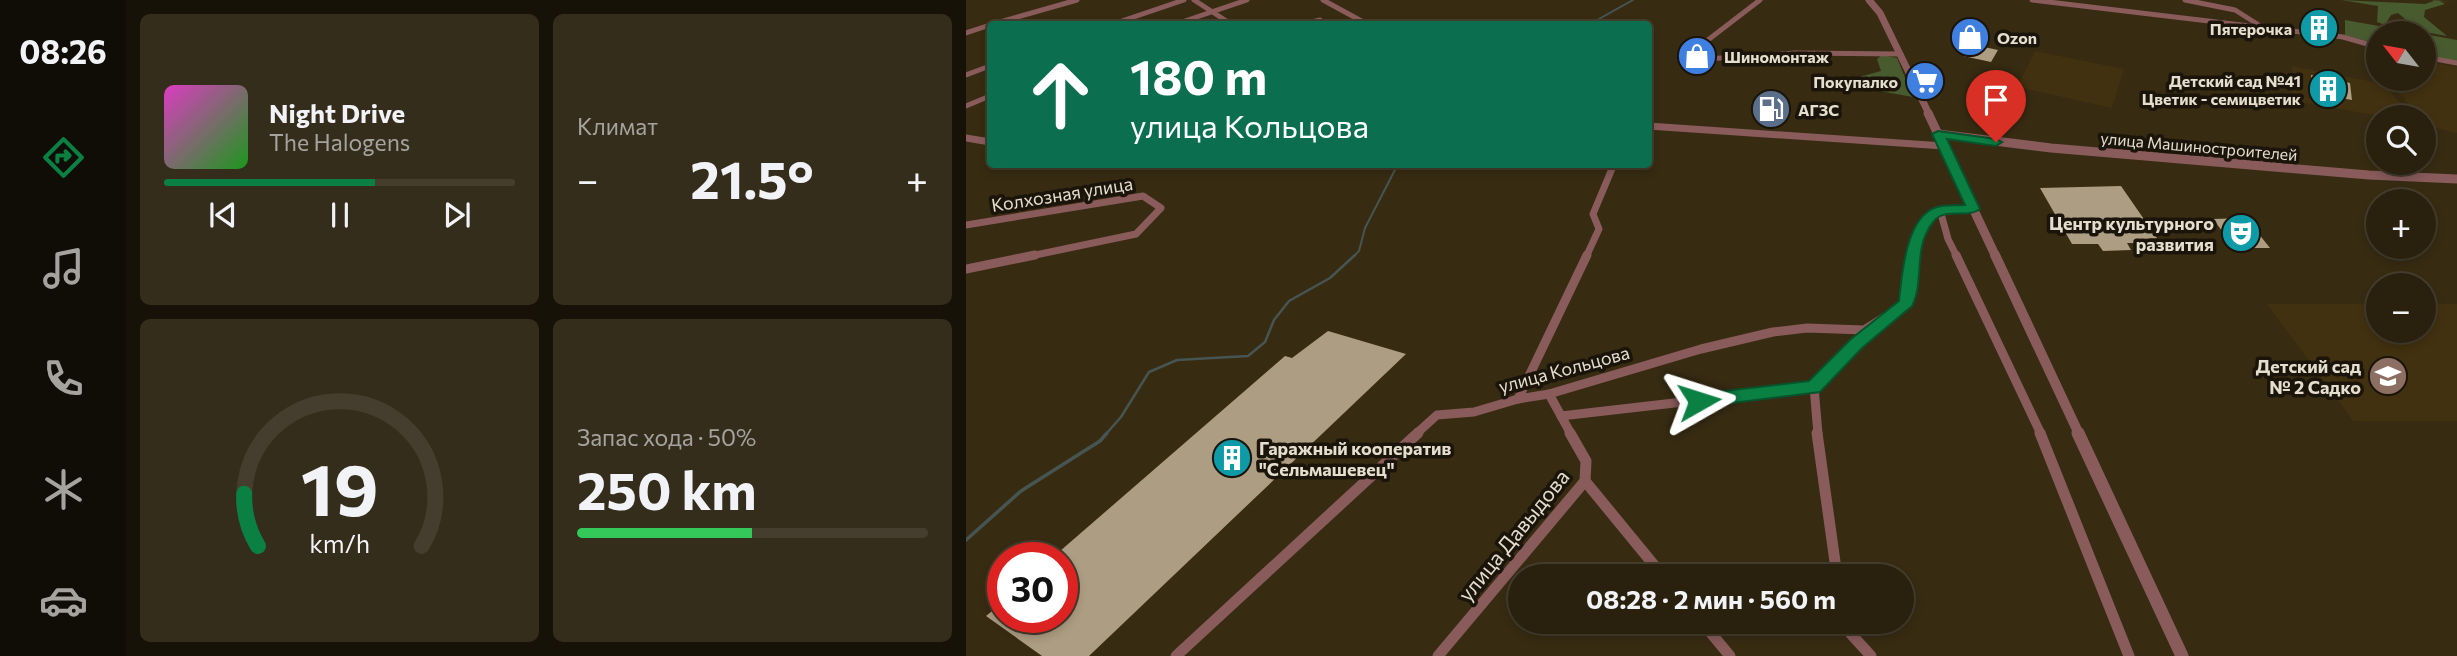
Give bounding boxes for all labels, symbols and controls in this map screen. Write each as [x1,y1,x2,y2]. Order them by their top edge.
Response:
building icon: Пятерочка [2298,7,2340,49]
shop icon: Ozon [1949,16,1991,58]
place label: Пятерочка [2210,19,2292,38]
north arrow [2366,21,2436,91]
map controls [2366,21,2436,343]
place label: Ozon [1997,28,2037,47]
text: 08:26 [19,31,107,71]
shop icon: Шиномонтаж [1676,35,1718,77]
text: 180 m [1130,45,1267,105]
place label: Шиномонтаж [1724,47,1830,66]
icon: ahead [1015,49,1106,140]
supermarket icon: Покупалко [1904,60,1946,102]
building icon: Детский сад №41 Цветик - семицветик [2307,68,2349,110]
pin [1966,70,2026,142]
place label: Детский сад №41 Цветик - семицветик [2142,71,2301,108]
place label: Покупалко [1813,72,1898,91]
icon: arrive [1977,81,2015,119]
fuel station icon: АГЗС [1750,88,1792,130]
text: Night Drive [269,97,405,128]
place label: АГЗС [1798,100,1839,119]
text: улица Кольцова [1130,105,1369,145]
button: search [2366,105,2436,175]
text: Климат [577,112,658,140]
text: The Halogens [269,128,410,156]
street label: улица Машиностроителей [2100,128,2298,164]
icon: directions [39,133,88,182]
text: 21.5° [690,146,814,210]
text: − [577,155,599,202]
text: + [906,155,928,202]
street label: Колхозная улица [990,172,1134,216]
button: + [2366,189,2436,259]
icon: previous [204,196,242,234]
icon: pause [321,196,359,234]
icon: next [438,196,476,234]
place label: Центр культурного развития [2049,212,2214,255]
theatre icon: Центр культурного развития [2220,212,2262,254]
icon: music [39,244,88,293]
button: − [2366,273,2436,343]
street label: улица Кольцова [1496,341,1632,397]
icon: phone [39,354,88,403]
place label: Детский сад № 2 Садко [2256,355,2361,398]
school or university icon: Детский сад № 2 Садко [2367,355,2409,397]
position arrow [1662,364,1736,438]
text: Запас хода · 50% [577,423,756,451]
building icon: Гаражный кооператив "Сельмашевец" [1211,437,1253,479]
place label: Гаражный кооператив "Сельмашевец" [1259,437,1452,480]
text: 19 [301,443,378,532]
text: 250 km [577,457,757,521]
street label: улица Давыдова [1452,464,1574,606]
icon: climate [39,465,88,514]
text: km/h [309,528,370,558]
speed limit sign: 30 [987,542,1078,633]
icon: car [39,576,88,625]
text: 08:28 · 2 мин · 560 m [1586,583,1836,614]

